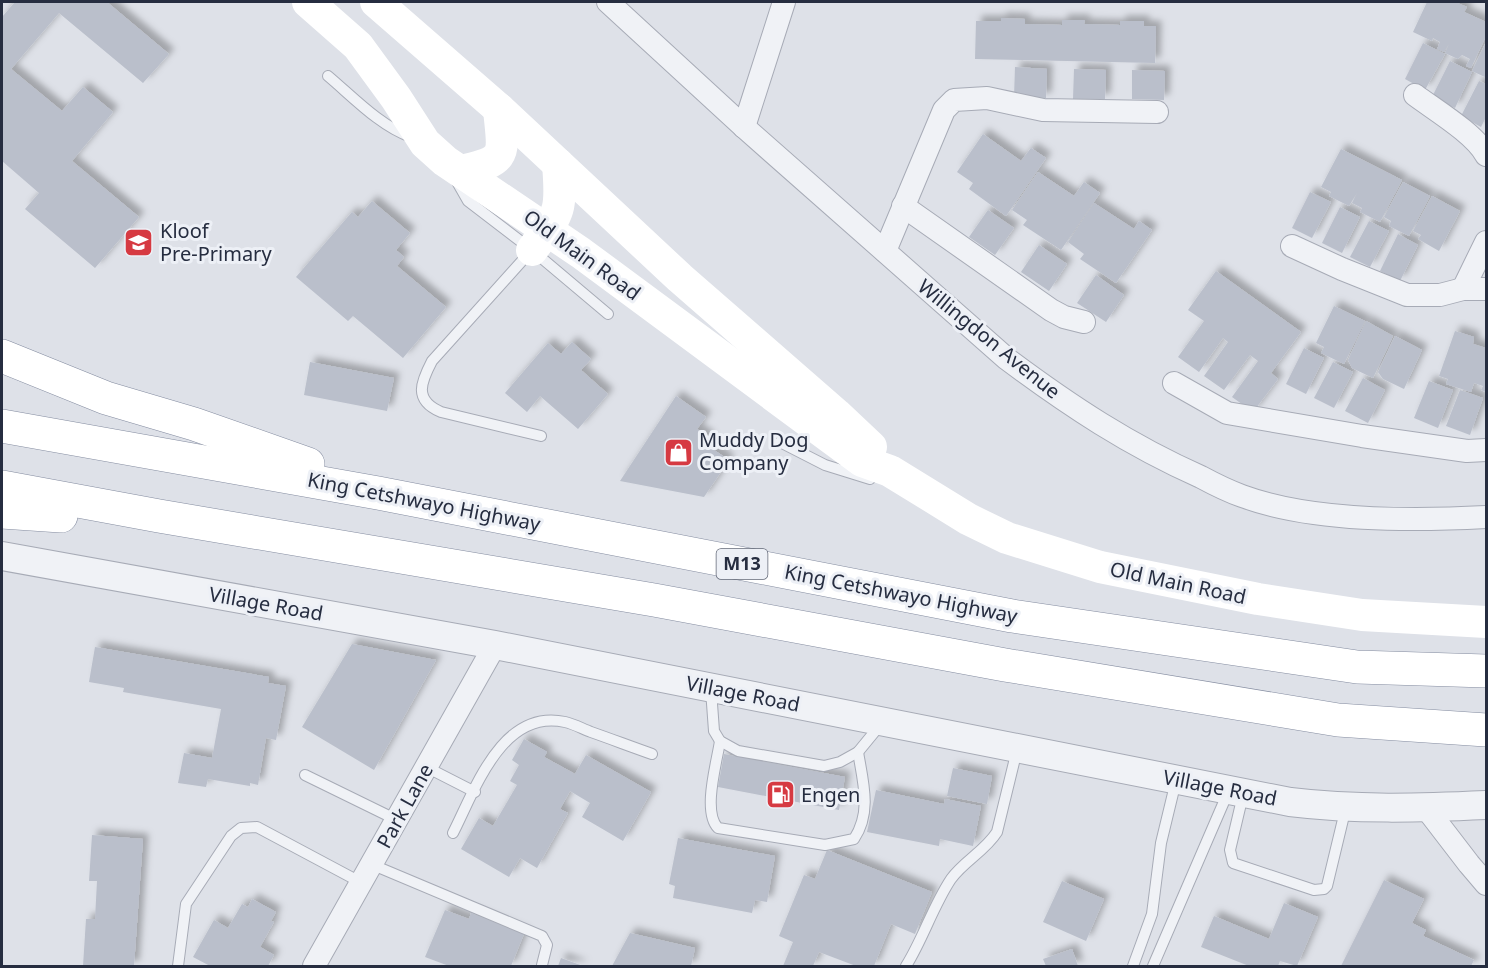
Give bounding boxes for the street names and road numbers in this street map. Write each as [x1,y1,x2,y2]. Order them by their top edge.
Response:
street label: Old Main Road [518,203,646,306]
street label: Willingdon Avenue [912,273,1066,405]
street label: King Cetshwayo Highway [305,466,544,537]
road number: M13 [716,549,768,579]
street label: Old Main Road [1108,555,1249,610]
street label: King Cetshwayo Highway [782,558,1021,629]
street label: Village Road [207,580,325,627]
street label: Village Road [684,669,802,718]
street label: Park Lane [370,759,439,853]
street label: Village Road [1161,763,1279,812]

